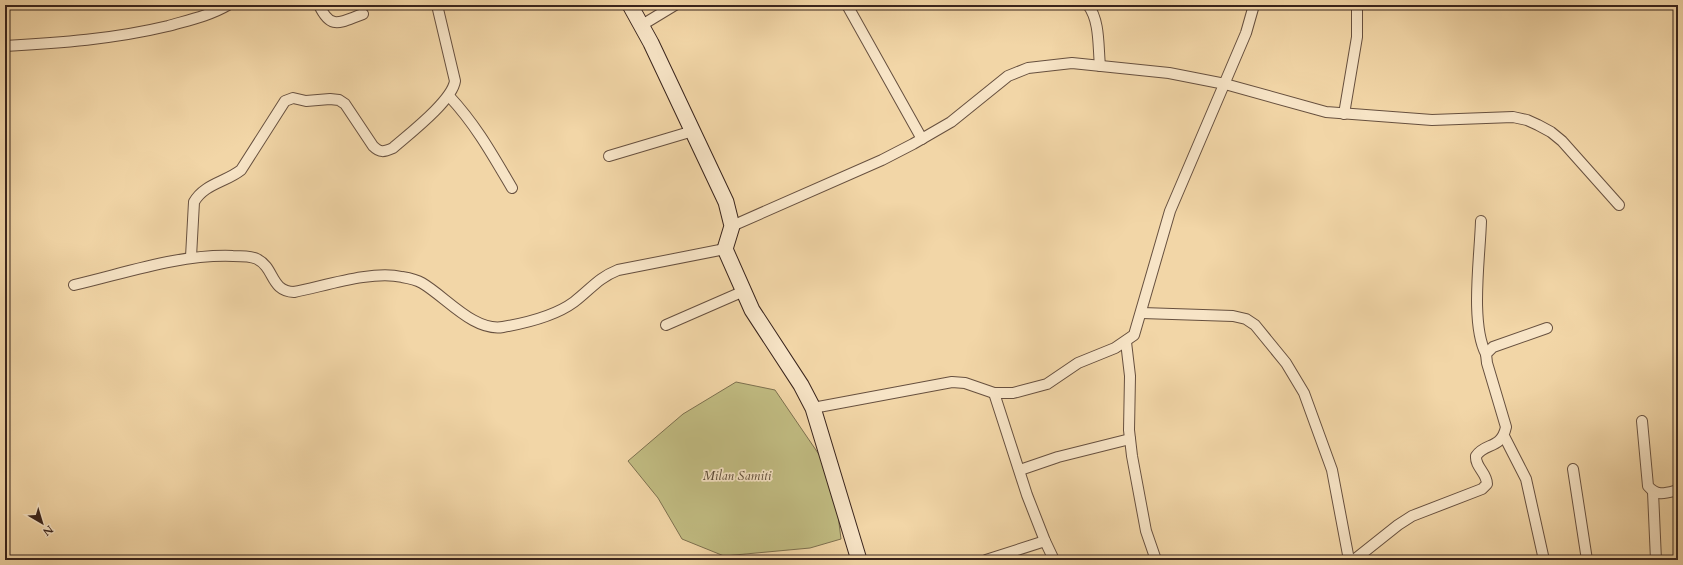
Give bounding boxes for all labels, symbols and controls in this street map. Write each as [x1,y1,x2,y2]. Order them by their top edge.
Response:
park label: Milan Samiti [703,467,772,485]
north arrow [22,503,62,543]
text: N [39,522,56,540]

